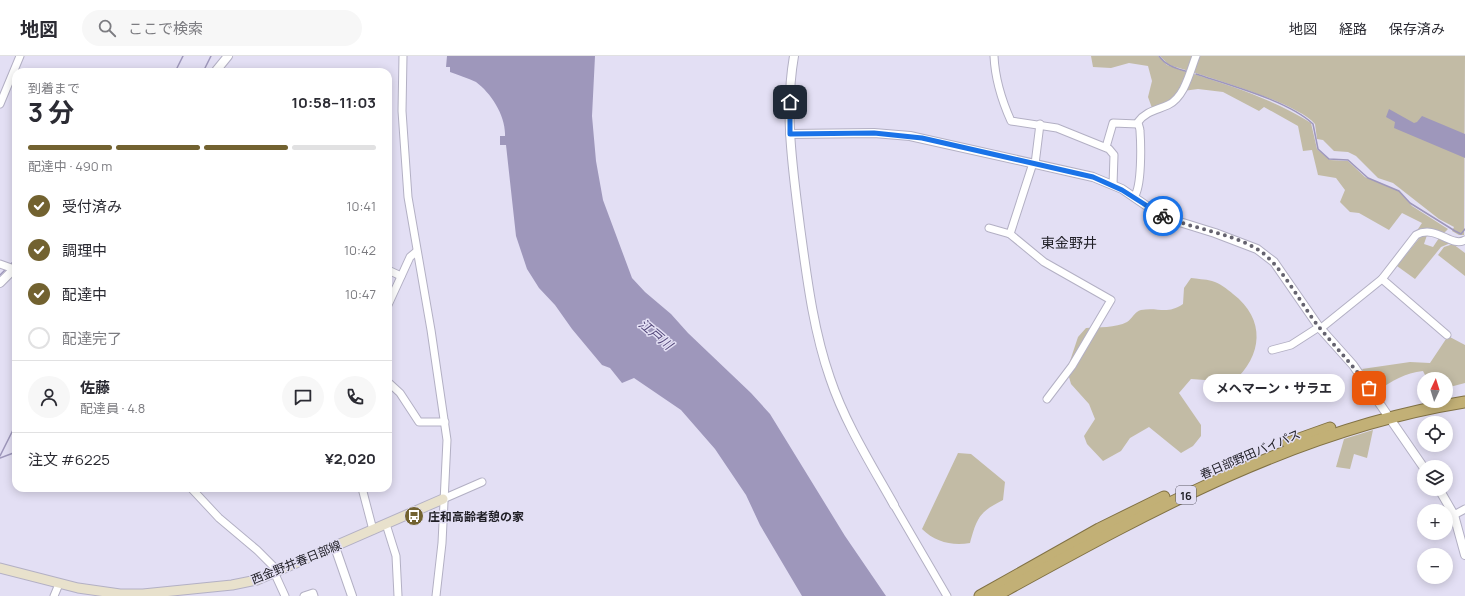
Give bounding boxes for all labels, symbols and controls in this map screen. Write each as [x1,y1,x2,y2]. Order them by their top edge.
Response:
search box [82,10,362,46]
text: 地図 [20,16,58,42]
icon: search [96,17,118,39]
text: ここで検索 [128,18,203,39]
text: 地図 [1289,19,1317,38]
text: 経路 [1339,19,1367,38]
text: 保存済み [1389,19,1445,38]
text: 到着まで [28,79,80,97]
pin [773,85,807,119]
icon: home [779,91,801,113]
text: 10:58–11:03 [292,92,376,113]
text: 3 分 [28,94,74,130]
text: 配達中 · 490 m [28,157,112,175]
icon: check [28,195,50,217]
text: 受付済み [62,196,122,217]
courier [1143,196,1183,236]
text: 10:41 [346,197,376,215]
icon: bike [1152,205,1174,227]
district label: 東金野井 [1041,233,1097,252]
icon: check [28,239,50,261]
text: 調理中 [62,240,107,261]
text: 10:42 [344,241,376,259]
icon: check [28,283,50,305]
text: 配達中 [62,284,107,305]
text: 10:47 [345,285,376,303]
water label: 江戸川 [635,315,678,355]
text: 配達完了 [62,328,122,349]
pin [1352,371,1386,405]
north arrow [1417,372,1453,408]
map controls [1417,372,1453,584]
callout: メヘマーン・サラエ [1203,374,1345,402]
button: person [28,376,70,418]
button: chat [282,376,324,418]
button: phone [334,376,376,418]
text: 佐藤 [80,377,110,398]
icon: bag [1358,377,1380,399]
text: メヘマーン・サラエ [1216,379,1332,397]
text: 配達員 · 4.8 [80,399,145,417]
button: locate [1417,416,1453,452]
street label: 春日部野田バイパス [1197,425,1303,483]
text: ¥2,020 [325,448,376,469]
text: 注文 #6225 [28,449,110,470]
button: layers [1417,460,1453,496]
road number: 16 [1176,486,1196,504]
button: + [1417,504,1453,540]
bus stop icon: 庄和高齢者憩の家 [403,505,425,527]
place label: 庄和高齢者憩の家 [428,508,524,525]
street label: 西金野井春日部線 [248,536,344,588]
button: − [1417,548,1453,584]

